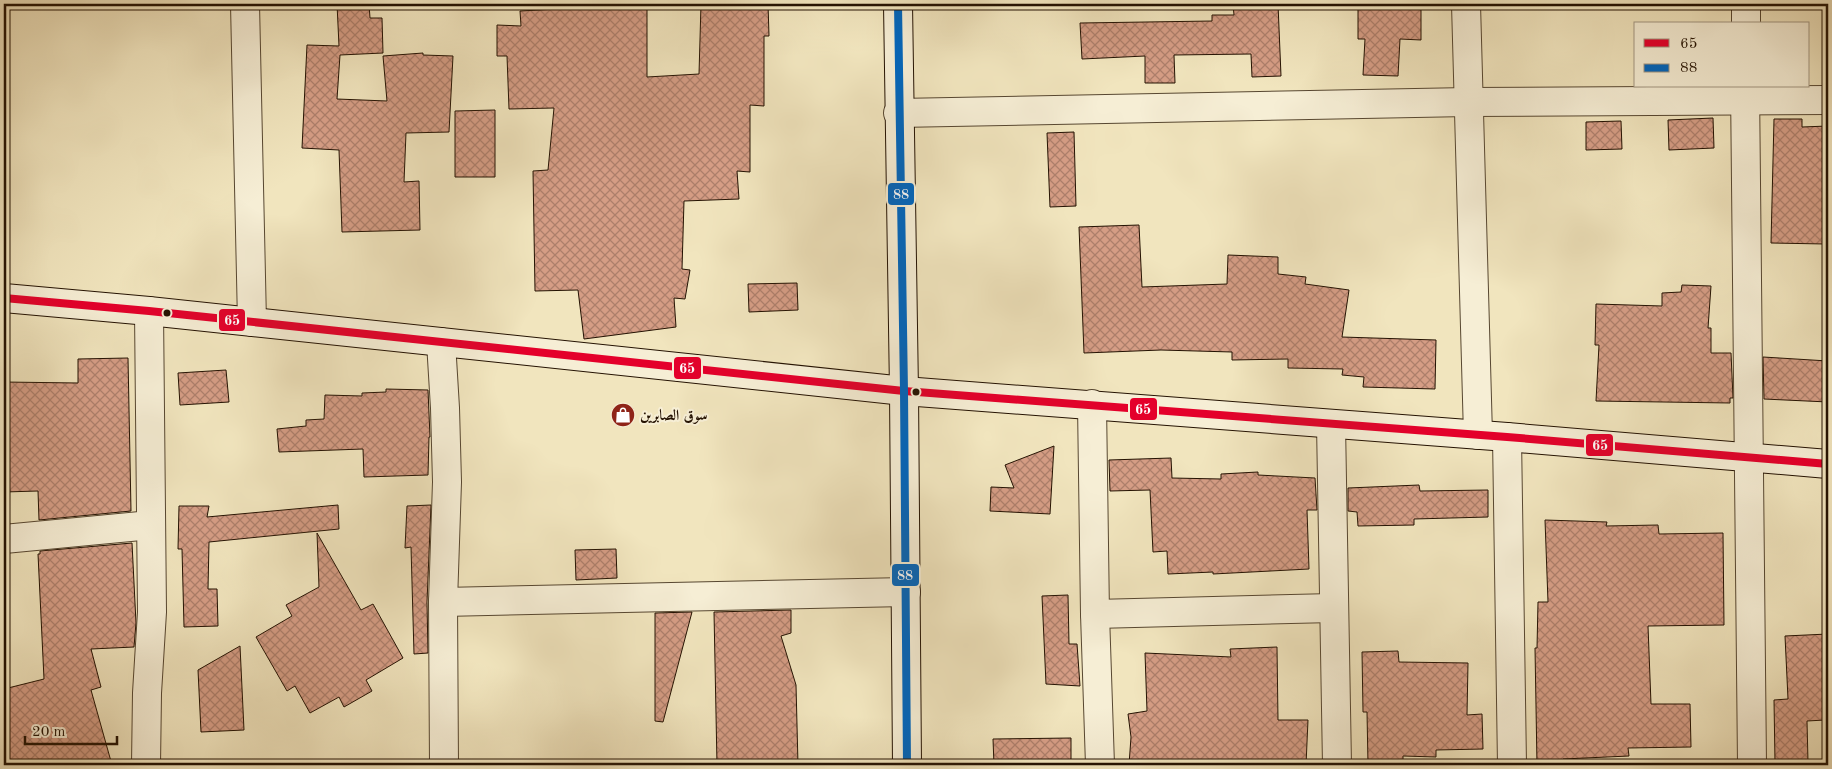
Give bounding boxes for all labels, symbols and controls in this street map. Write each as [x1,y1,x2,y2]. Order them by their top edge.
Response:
legend [1634,22,1810,88]
text: 65 [1680,37,1697,52]
text: 88 [1680,61,1697,76]
line badge: 88 [887,182,915,206]
text: 88 [893,188,909,202]
unlabelled marker [162,308,172,318]
line badge: 65 [218,308,246,332]
text: 65 [224,314,240,328]
line badge: 65 [673,356,702,380]
text: 65 [679,362,695,376]
unlabelled marker [911,387,921,397]
line badge: 65 [1129,397,1158,421]
shop icon: سوق الصابرين [610,402,636,428]
text: 65 [1135,403,1151,417]
place label: سوق الصابرين [640,408,708,424]
line badge: 65 [1585,433,1614,457]
text: 65 [1592,439,1608,453]
line badge: 88 [891,563,920,587]
text: 88 [897,569,913,583]
scale bar [25,714,118,746]
text: 20 m [32,725,66,740]

